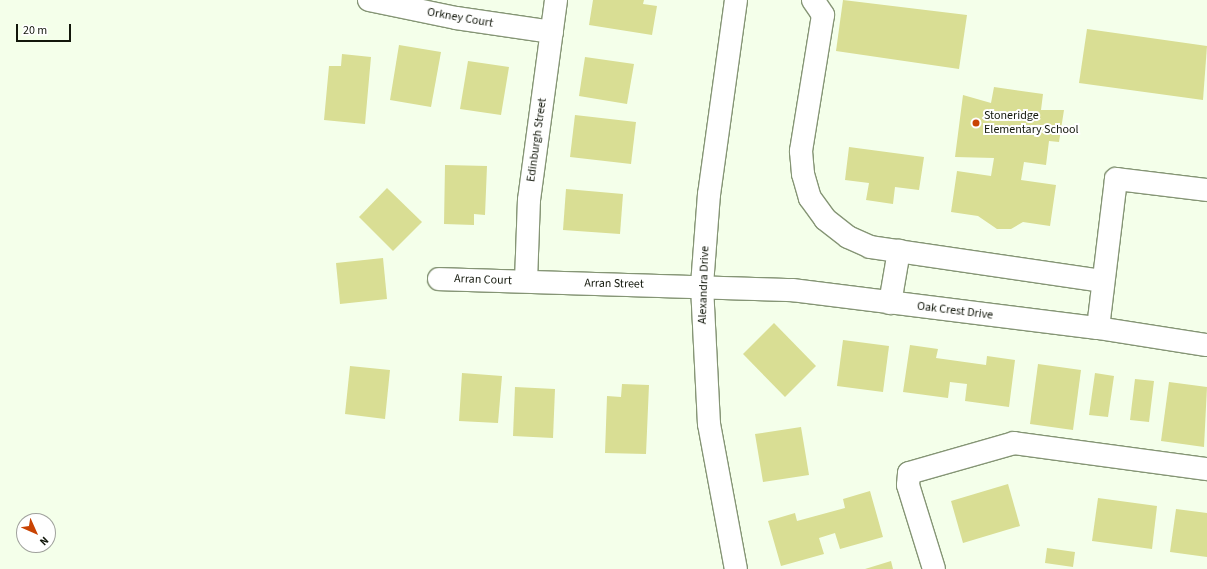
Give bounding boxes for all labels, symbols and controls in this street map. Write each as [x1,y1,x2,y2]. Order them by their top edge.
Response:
street label: Orkney Court [426,5,494,31]
scale bar [18,16,73,42]
text: 20 m [23,22,47,39]
street label: Edinburgh Street [524,97,550,183]
place label: Stoneridge Elementary School [984,109,1079,137]
marker: Stoneridge Elementary School [971,118,981,128]
street label: Alexandra Drive [695,246,713,324]
street label: Arran Court [454,272,512,288]
street label: Arran Street [584,276,644,292]
street label: Oak Crest Drive [916,299,994,323]
north arrow [16,513,56,553]
text: N [36,533,52,549]

